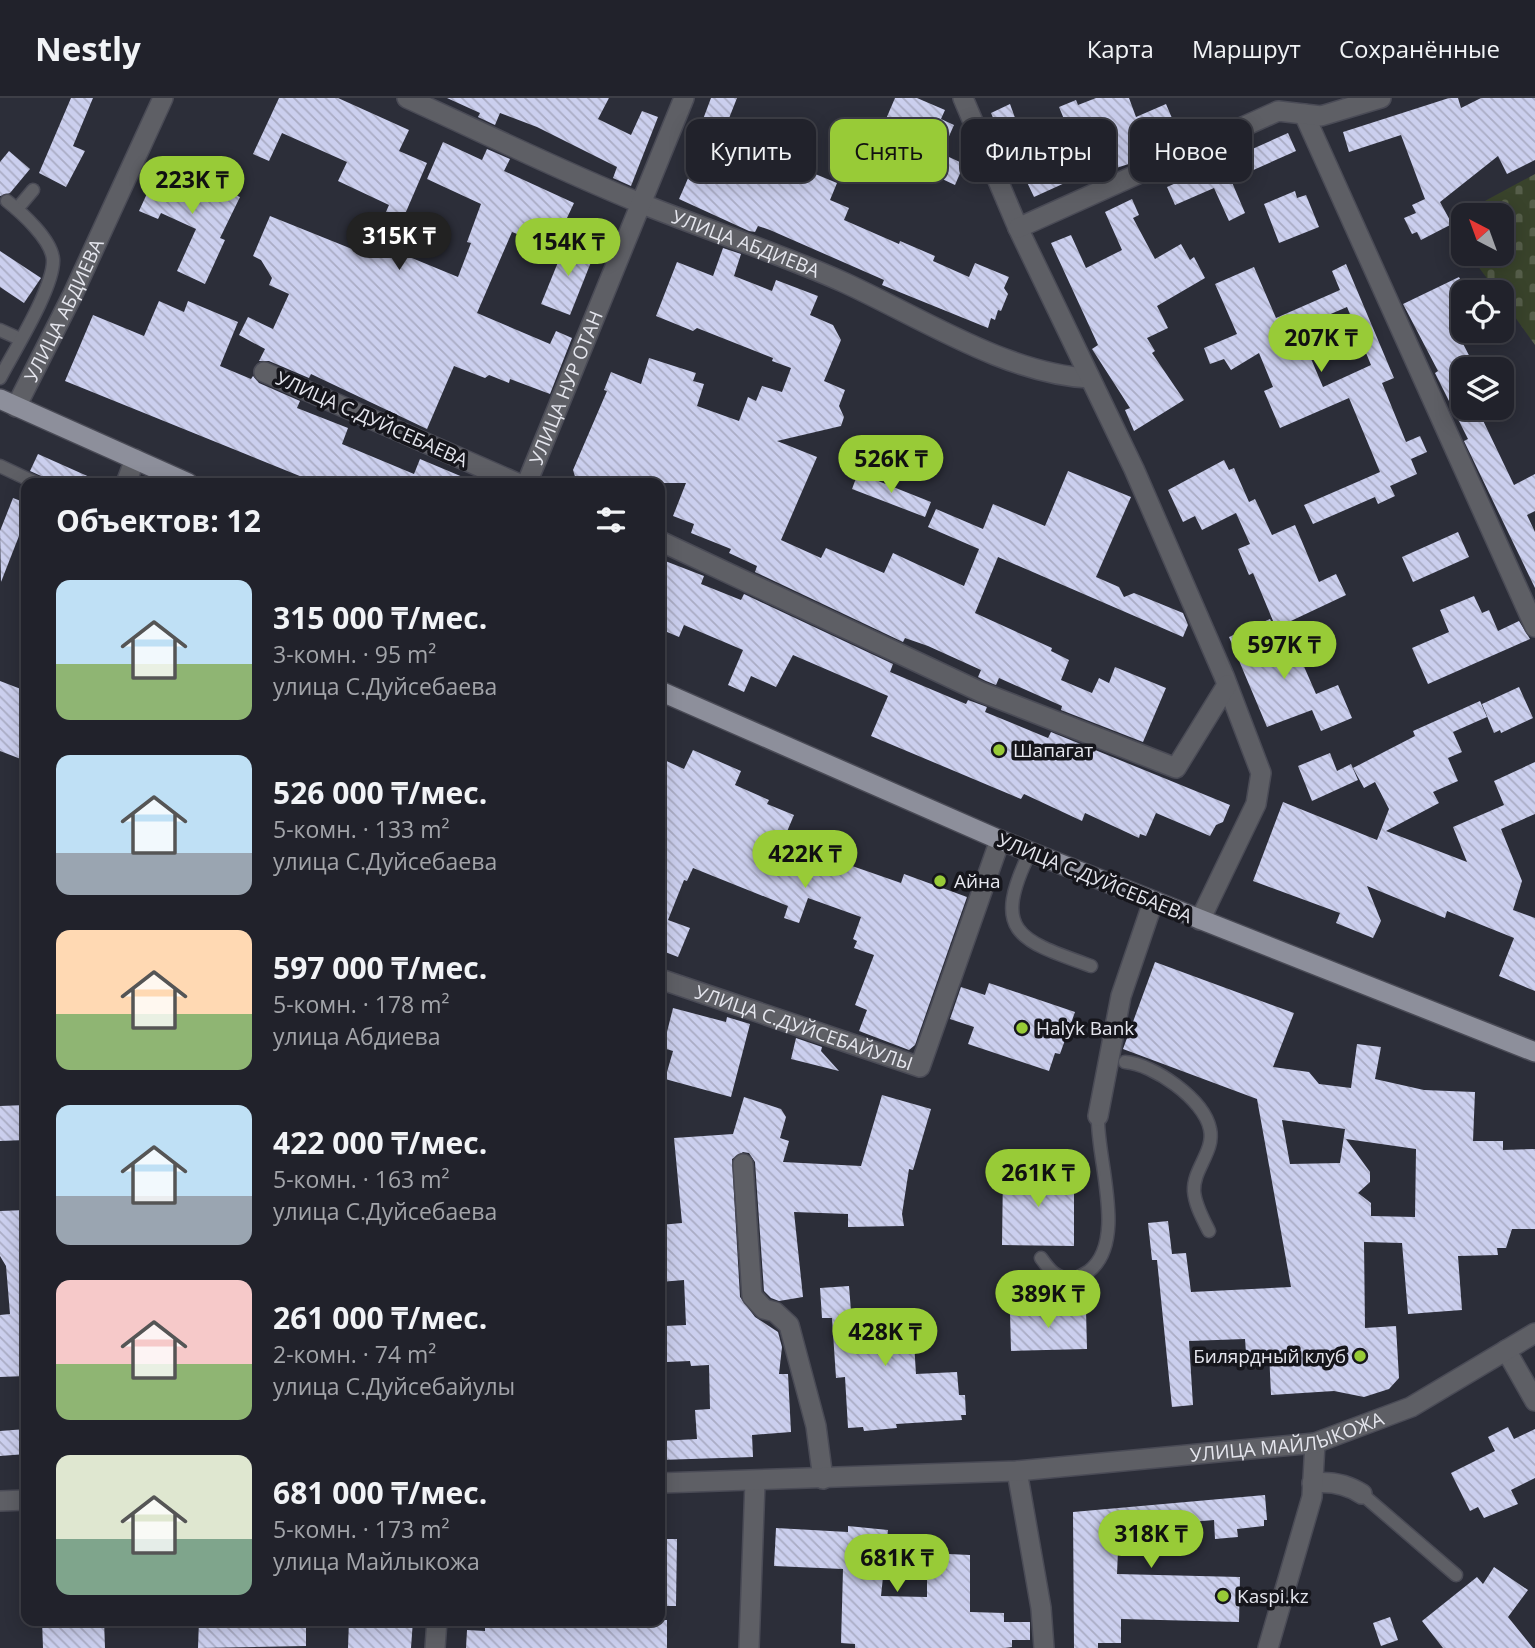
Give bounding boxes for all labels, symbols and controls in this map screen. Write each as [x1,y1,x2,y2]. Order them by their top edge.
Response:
text: Nestly [35,26,141,71]
text: Карта [1087,32,1154,65]
text: Маршрут [1192,32,1301,65]
text: Сохранённые [1339,32,1500,65]
chip: Купить [686,119,816,182]
chip: Снять [830,119,947,182]
chip: Фильтры [961,119,1116,182]
chip: Новое [1130,119,1252,182]
pin: 223K ₸ [135,156,249,216]
text: 223K ₸ [155,163,229,195]
north arrow [1451,203,1514,266]
map controls [1451,203,1514,420]
street label: УЛИЦА АБДИЕВА [668,204,824,284]
pin: 315K ₸ [342,212,456,272]
pin: 154K ₸ [511,218,625,278]
text: 315K ₸ [362,219,436,251]
text: 154K ₸ [531,225,605,257]
street label: УЛИЦА АБДИЕВА [18,234,110,386]
button: locate [1451,280,1514,343]
street label: УЛИЦА НУР ОТАН [523,307,609,468]
pin: 207K ₸ [1264,314,1378,374]
text: 207K ₸ [1284,321,1358,353]
button: layers [1451,357,1514,420]
street label: УЛИЦА С.ДУЙСЕБАЕВА [272,365,472,473]
pin: 526K ₸ [834,436,948,495]
text: 526K ₸ [854,442,928,474]
text: Объектов: 12 [56,500,261,541]
icon: filters [592,501,630,539]
text: 315 000 ₸/мес. [273,597,487,638]
icon: home [112,608,196,692]
pin: 597K ₸ [1227,622,1341,681]
text: 597K ₸ [1247,628,1321,660]
text: 3-комн. · 95 m² [273,638,436,670]
text: улица С.Дуйсебаева [273,670,497,702]
place label: Шапагат [1013,737,1093,763]
marker: Шапагат [991,742,1007,758]
text: 526 000 ₸/мес. [273,772,487,813]
icon: home [112,783,196,867]
text: 5-комн. · 133 m² [273,813,449,845]
street label: УЛИЦА С.ДУЙСЕБАЕВА [994,827,1196,929]
pin: 422K ₸ [748,830,862,890]
text: 422K ₸ [768,837,842,869]
text: улица С.Дуйсебаева [273,845,497,877]
place label: Айна [954,868,1001,894]
marker: Айна [932,873,948,889]
text: 597 000 ₸/мес. [273,947,487,988]
icon: home [112,958,196,1042]
street label: УЛИЦА С.ДУЙСЕБАЙУЛЫ [692,979,916,1077]
text: 5-комн. · 178 m² [273,988,449,1020]
place label: Halyk Bank [1036,1015,1134,1041]
text: улица Абдиева [273,1020,440,1052]
marker: Halyk Bank [1014,1020,1030,1036]
text: 422 000 ₸/мес. [273,1122,487,1163]
icon: home [112,1133,196,1217]
pin: 261K ₸ [981,1150,1095,1209]
text: 261K ₸ [1001,1156,1075,1188]
text: 5-комн. · 163 m² [273,1163,449,1195]
text: улица С.Дуйсебаева [273,1195,497,1227]
pin: 389K ₸ [991,1270,1105,1330]
text: 389K ₸ [1011,1277,1085,1309]
text: 261 000 ₸/мес. [273,1297,487,1338]
icon: home [112,1308,196,1392]
pin: 428K ₸ [828,1308,942,1368]
text: 428K ₸ [848,1315,922,1347]
text: 2-комн. · 74 m² [273,1338,436,1370]
place label: Билярдный клуб [1193,1343,1346,1369]
marker: Билярдный клуб [1352,1348,1368,1364]
text: улица С.Дуйсебайулы [273,1370,515,1402]
street label: УЛИЦА МАЙЛЫКОЖА [1189,1405,1387,1468]
text: 681 000 ₸/мес. [273,1472,487,1513]
icon: home [112,1483,196,1567]
pin: 318K ₸ [1094,1510,1208,1570]
text: 5-комн. · 173 m² [273,1513,449,1545]
text: 318K ₸ [1114,1517,1188,1549]
pin: 681K ₸ [840,1534,954,1594]
text: 681K ₸ [860,1541,934,1573]
text: улица Майлыкожа [273,1545,480,1577]
place label: Kaspi.kz [1237,1583,1309,1609]
marker: Kaspi.kz [1215,1588,1231,1604]

